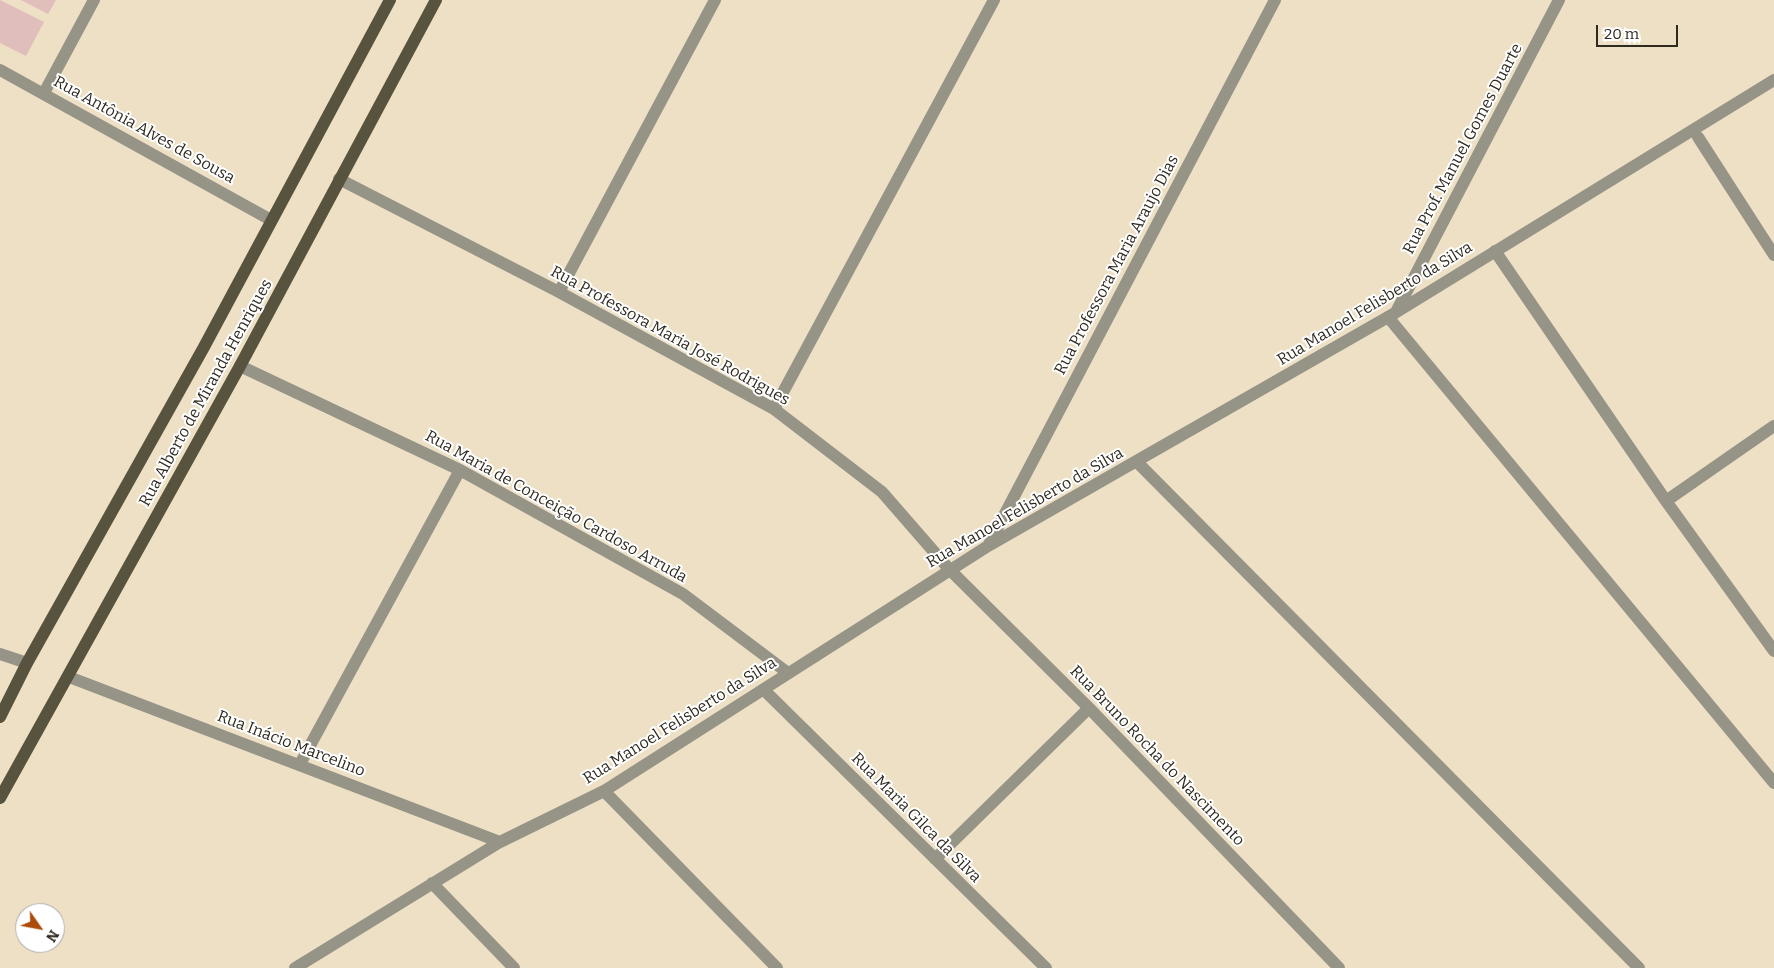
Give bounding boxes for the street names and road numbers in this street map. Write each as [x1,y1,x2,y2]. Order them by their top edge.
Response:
street label: Rua Prof. Manuel Gomes Duarte [1399,40,1527,258]
street label: Rua Antônia Alves de Sousa [50,72,238,188]
street label: Rua Professora Maria Araujo Dias [1051,152,1183,378]
street label: Rua Manoel Felisberto da Silva [1274,238,1476,370]
street label: Rua Professora Maria José Rodrigues [547,262,793,410]
street label: Rua Alberto de Miranda Henriques [135,276,277,510]
street label: Rua Maria de Conceição Cardoso Arruda [422,427,690,587]
street label: Rua Manoel Felisberto da Silva [923,444,1127,572]
street label: Rua Manoel Felisberto da Silva [580,653,780,789]
street label: Rua Bruno Rocha do Nascimento [1066,662,1248,850]
street label: Rua Inácio Marcelino [214,707,368,781]
street label: Rua Maria Gilca da Silva [847,749,985,887]

